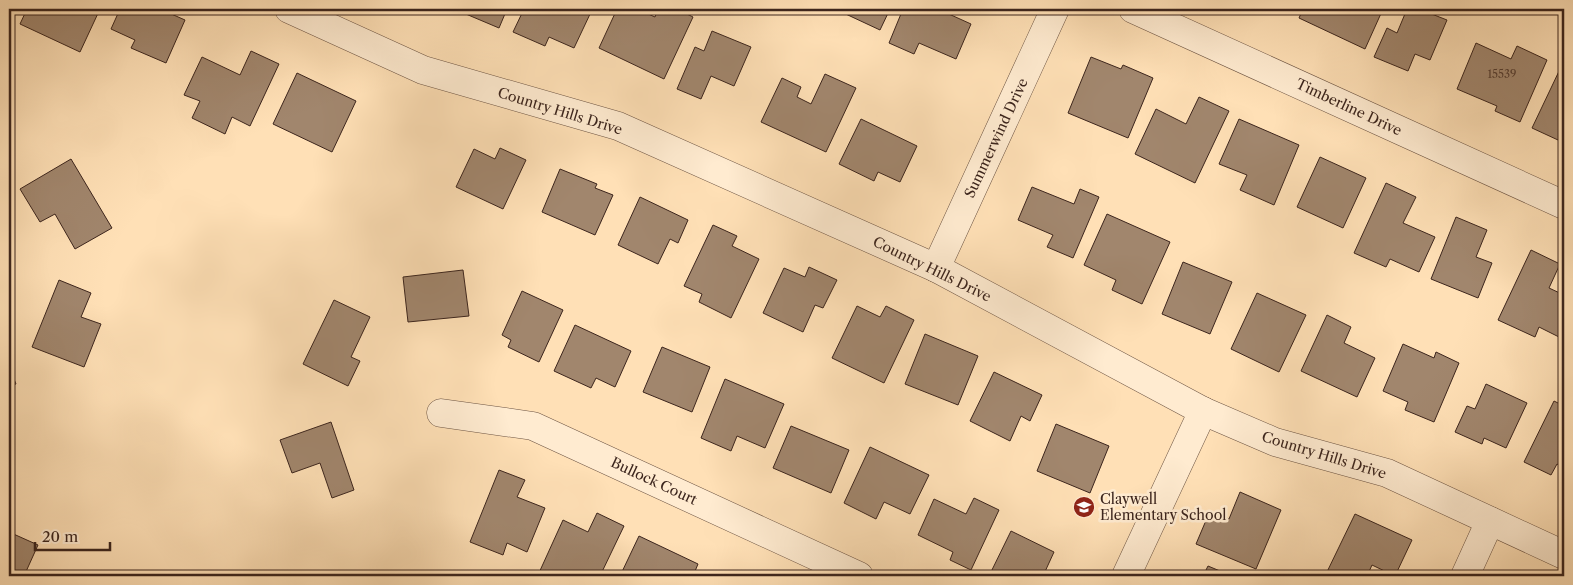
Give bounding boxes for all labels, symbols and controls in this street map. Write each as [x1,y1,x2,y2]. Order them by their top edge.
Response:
house number: 15539 [1487,67,1517,81]
street label: Summerwind Drive [960,75,1032,201]
street label: Timberline Drive [1293,75,1405,140]
street label: Country Hills Drive [495,83,625,139]
street label: Country Hills Drive [870,233,994,306]
street label: Country Hills Drive [1259,427,1389,483]
street label: Bullock Court [608,453,700,509]
place label: Claywell Elementary School [1100,490,1226,524]
school or university icon: Claywell Elementary School [1072,495,1096,519]
scale bar [35,520,110,552]
text: 20 m [42,527,78,546]

